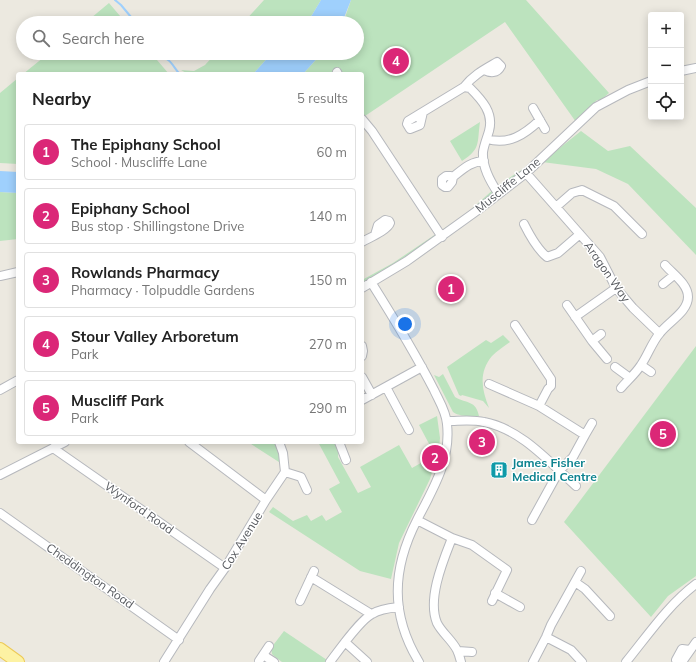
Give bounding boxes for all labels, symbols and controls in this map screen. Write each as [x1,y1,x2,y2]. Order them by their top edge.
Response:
map controls [648,12,684,120]
button: + [648,12,684,48]
search box [16,16,364,60]
icon: search [30,27,52,49]
text: Search here [62,29,144,48]
pin: 4 [383,46,409,76]
button: − [648,48,684,84]
button: locate [648,84,684,120]
text: Nearby [32,88,91,109]
text: 5 results [297,90,348,106]
text: The Epiphany School [71,135,221,154]
text: 1 [42,144,50,160]
text: 60 m [317,144,347,160]
text: School · Muscliffe Lane [71,154,207,170]
street label: Muscliffe Lane [472,154,543,215]
text: Epiphany School [71,199,190,218]
text: 2 [42,208,50,224]
text: 140 m [309,208,347,224]
text: Bus stop · Shillingstone Drive [71,218,244,234]
street label: Aragon Way [581,238,634,305]
text: Rowlands Pharmacy [71,263,219,282]
text: 3 [42,272,50,288]
text: 150 m [309,272,347,288]
pin: 1 [438,274,464,304]
text: Pharmacy · Tolpuddle Gardens [71,282,255,298]
your location [395,314,415,334]
text: Stour Valley Arboretum [71,327,239,346]
text: 4 [42,336,50,352]
text: 270 m [309,336,347,352]
text: Park [71,346,98,362]
text: Muscliff Park [71,391,164,410]
text: 5 [42,400,50,416]
text: 290 m [309,400,347,416]
text: Park [71,410,98,426]
pin: 5 [650,419,676,449]
pin: 3 [469,427,495,457]
pin: 2 [422,443,448,473]
place label: James Fisher Medical Centre [512,455,597,484]
building icon: James Fisher Medical Centre [489,460,509,480]
street label: Wynford Road [102,478,177,537]
street label: Cox Avenue [218,509,265,573]
street label: Cheddington Road [43,540,137,612]

